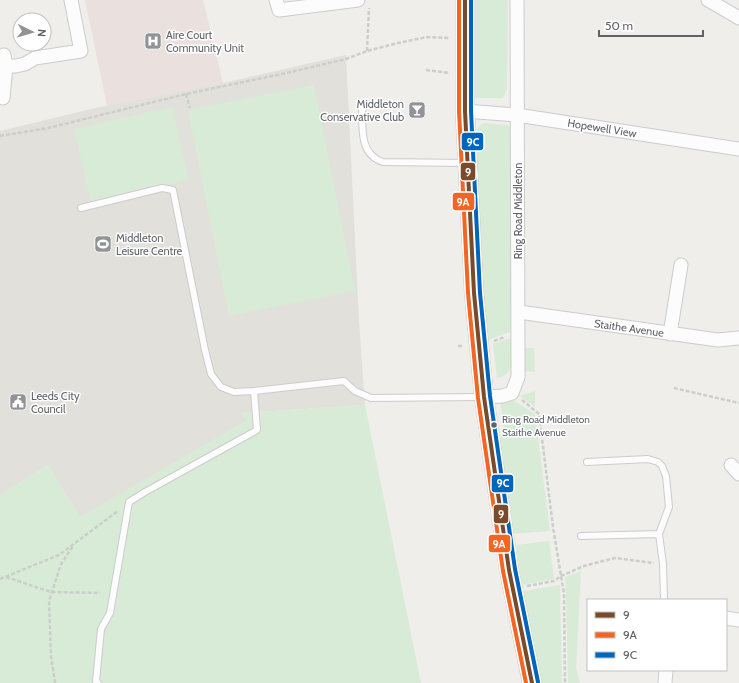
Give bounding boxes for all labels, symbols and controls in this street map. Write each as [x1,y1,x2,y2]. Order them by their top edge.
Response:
north arrow [12,12,52,52]
scale bar [599,12,703,38]
text: 50 m [605,18,633,33]
text: N [35,28,49,37]
place label: Aire Court Community Unit [166,28,244,55]
hospital icon: Aire Court Community Unit [143,31,163,51]
place label: Middleton Conservative Club [320,97,404,124]
bar icon: Middleton Conservative Club [407,100,427,120]
street label: Hopewell View [566,116,638,140]
line badge: 9C [461,132,484,151]
text: 9C [467,135,480,149]
line badge: 9 [460,162,476,181]
street label: Ring Road Middleton [511,163,525,259]
text: 9 [465,165,471,179]
line badge: 9A [452,192,475,211]
text: 9A [457,195,470,209]
place label: Middleton Leisure Centre [116,231,182,258]
sports icon: Middleton Leisure Centre [93,234,113,254]
street label: Staithe Avenue [593,316,665,340]
place label: Leeds City Council [31,389,80,416]
public building icon: Leeds City Council [8,392,28,412]
place label: Ring Road Middleton Staithe Avenue [502,413,590,439]
marker: Ring Road Middleton Staithe Avenue [489,420,499,430]
line badge: 9C [491,474,514,493]
text: 9C [497,476,510,490]
line badge: 9 [493,504,509,524]
text: 9 [498,507,504,521]
line badge: 9A [488,534,511,553]
text: 9A [493,537,506,551]
legend [587,599,727,671]
text: 9 [623,607,630,622]
text: 9A [623,627,638,642]
text: 9C [623,647,637,662]

